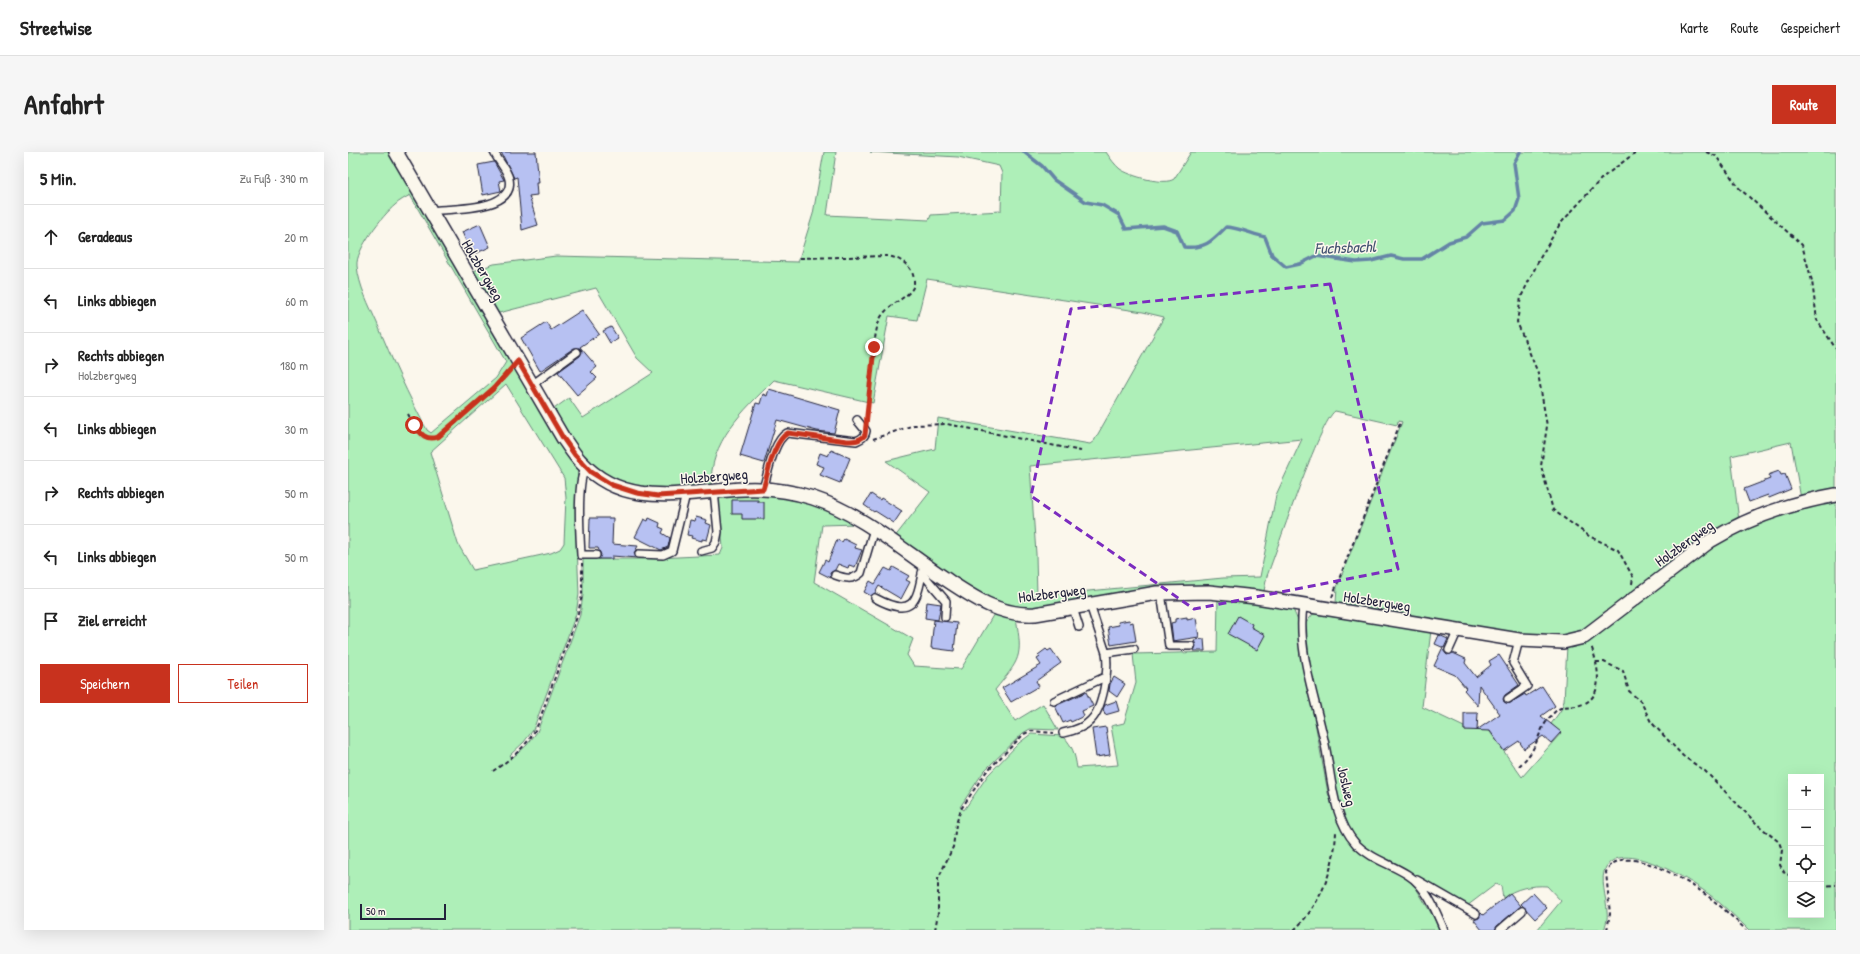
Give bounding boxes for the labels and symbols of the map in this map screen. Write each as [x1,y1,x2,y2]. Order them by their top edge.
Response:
street label: Holzbergweg [457,235,509,305]
water label: Fuchsbachl [1314,235,1377,259]
route end [865,338,883,356]
route start [405,416,423,434]
street label: Holzbergweg [680,463,749,489]
street label: Holzbergweg [1650,514,1718,571]
street label: Holzbergweg [1017,578,1087,608]
street label: Holzbergweg [1342,585,1412,617]
street label: Joslweg [1332,764,1362,809]
scale bar [360,902,446,921]

